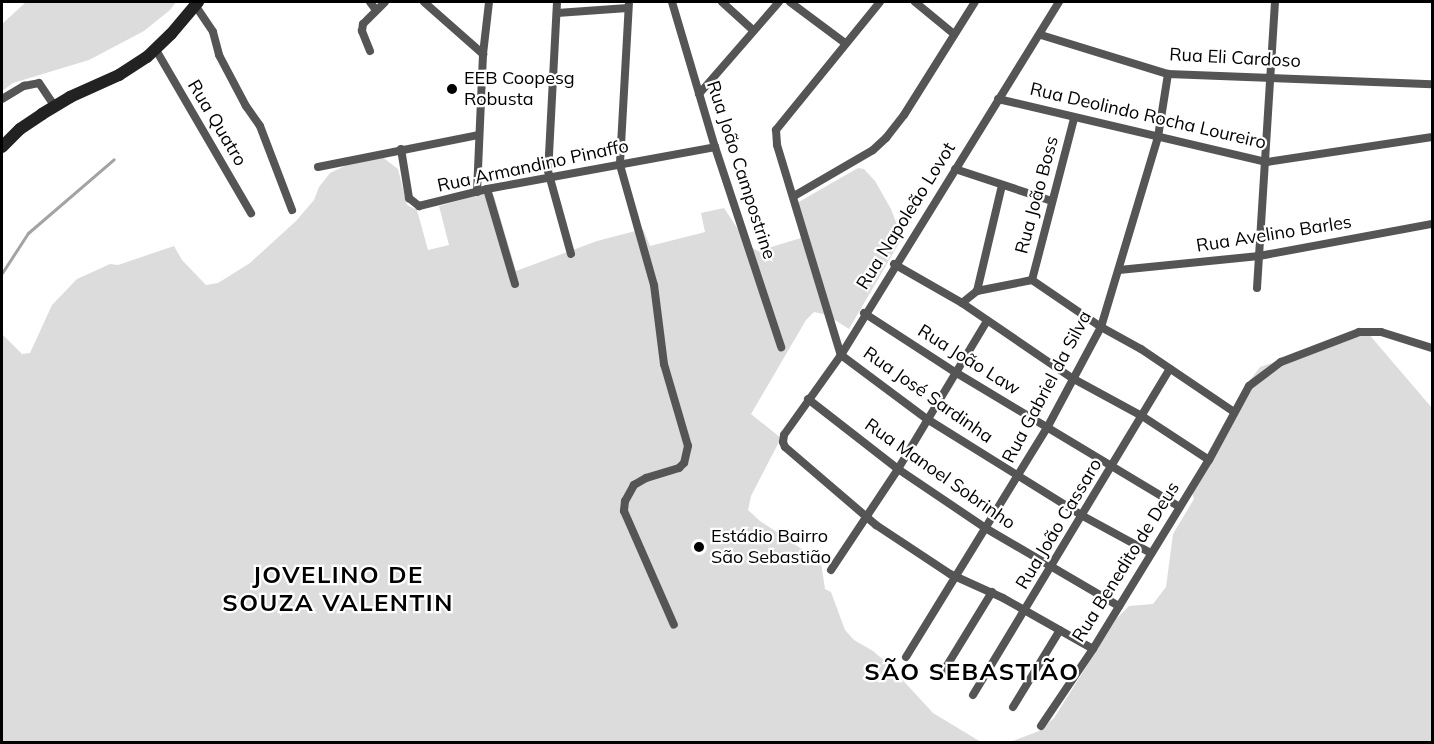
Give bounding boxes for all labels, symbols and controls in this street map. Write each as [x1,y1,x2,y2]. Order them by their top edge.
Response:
street label: Rua Eli Cardoso [1169,44,1301,72]
place label: EEB Coopesg Robusta [464,68,575,110]
street label: Rua Quatro [183,76,251,170]
street label: Rua João Campostrine [702,78,780,262]
street label: Rua Deolindo Rocha Loureiro [1028,78,1268,154]
marker: EEB Coopesg Robusta [445,82,459,96]
street label: Rua João Boss [1011,134,1063,256]
street label: Rua Armandino Pinaffo [435,135,631,197]
street label: Rua Napoleão Lovot [852,138,960,294]
street label: Rua Avelino Barles [1195,211,1353,257]
street label: Rua Gabriel da Silva [998,307,1096,467]
street label: Rua João Law [914,320,1024,400]
street label: Rua José Sardinha [859,342,997,448]
street label: Rua Manoel Sobrinho [861,414,1019,534]
street label: Rua João Cassaro [1012,455,1106,593]
street label: Rua Benedito de Deus [1068,478,1184,646]
place label: Estádio Bairro São Sebastião [711,526,831,568]
marker: Estádio Bairro São Sebastião [692,540,706,554]
district label: JOVELINO DE SOUZA VALENTIN [222,561,454,617]
district label: SÃO SEBASTIÃO [864,658,1080,686]

